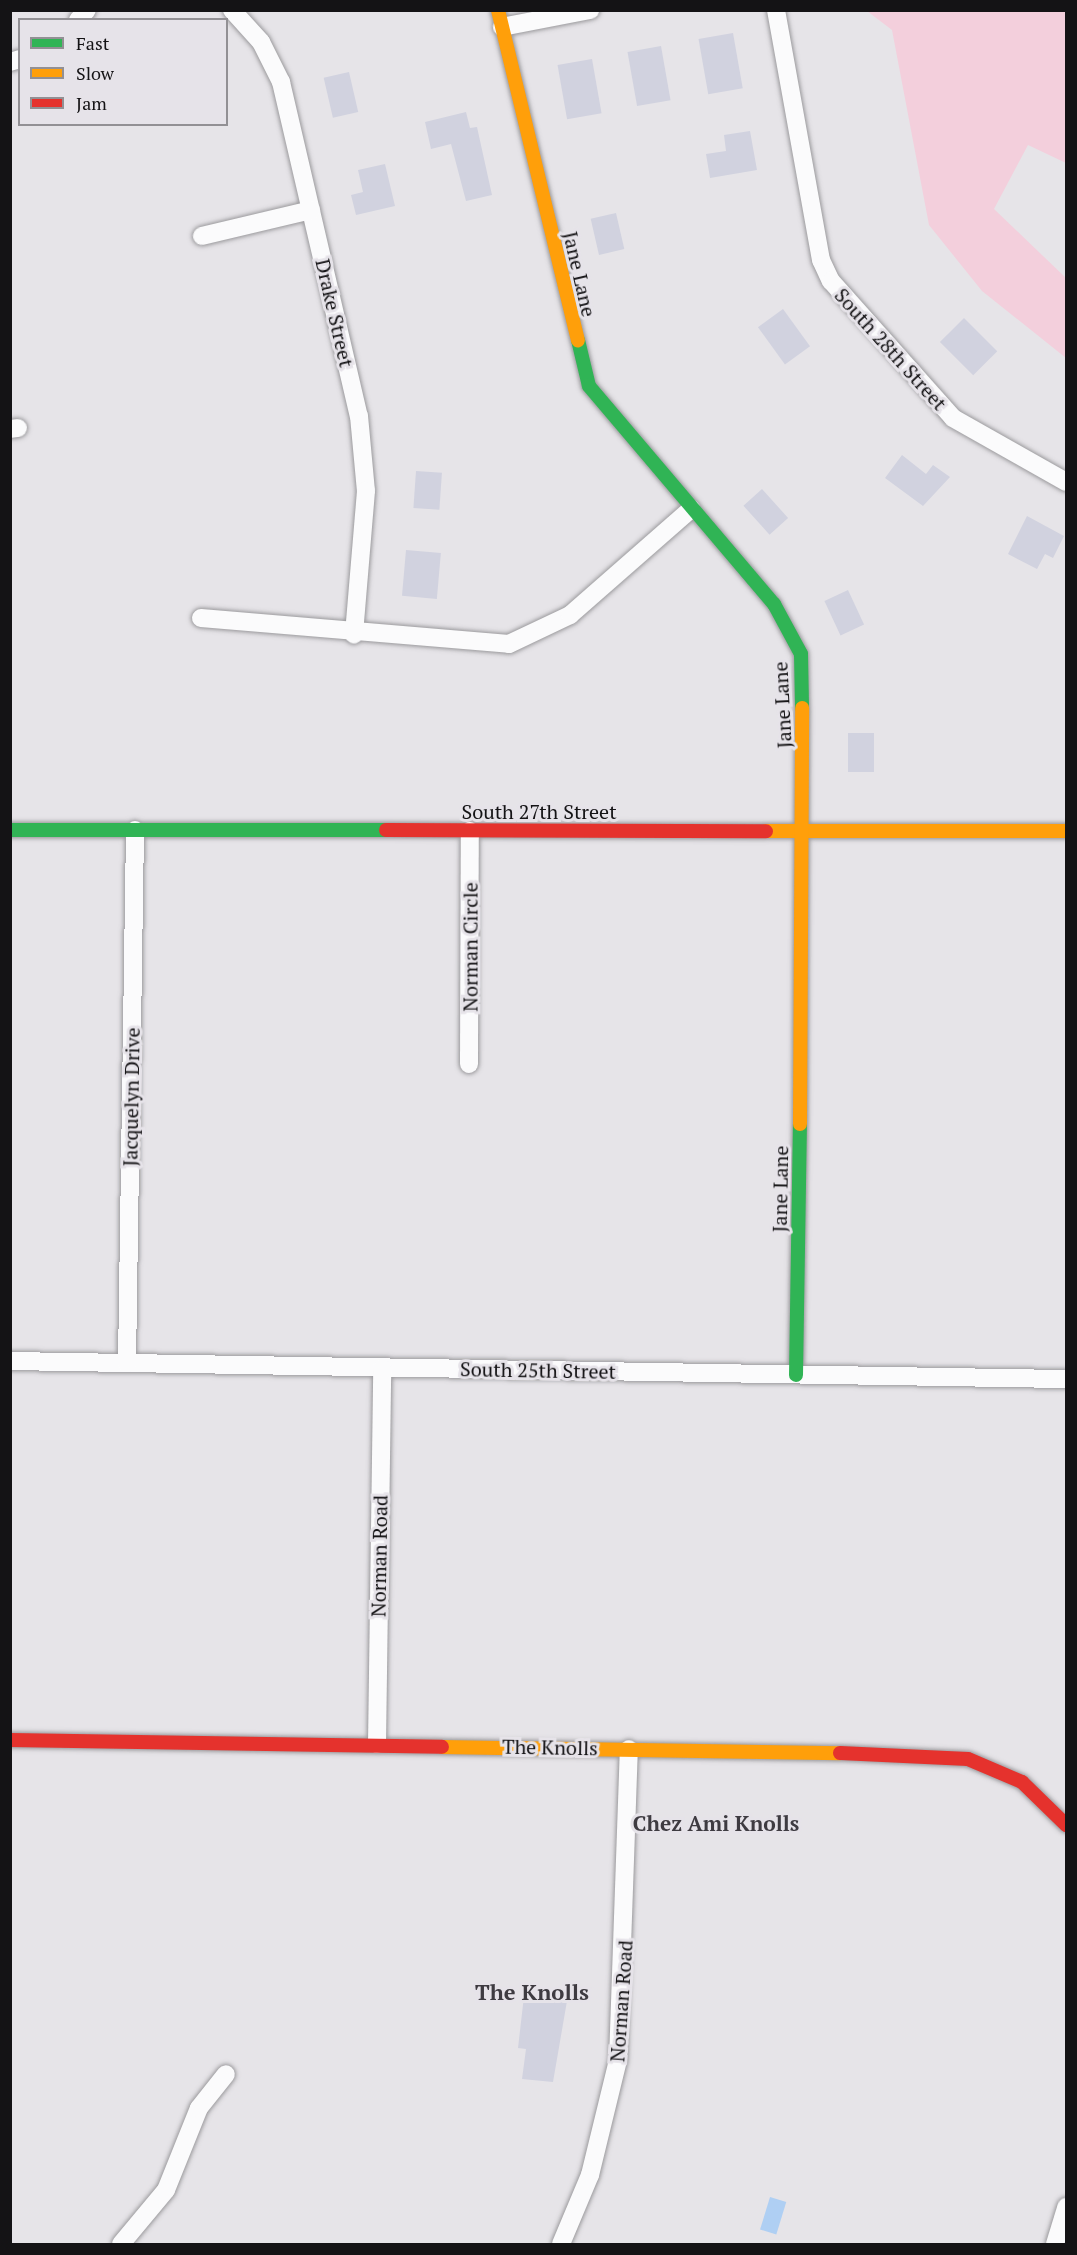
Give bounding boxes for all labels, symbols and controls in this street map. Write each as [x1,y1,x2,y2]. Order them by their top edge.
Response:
legend [18,18,228,126]
text: Fast [76,31,109,55]
text: Slow [76,61,114,85]
text: Jam [76,91,107,115]
street label: Jane Lane [559,229,601,319]
street label: Drake Street [311,257,359,369]
street label: South 28th Street [830,283,952,415]
street label: Jane Lane [768,661,796,749]
street label: South 27th Street [461,799,617,823]
street label: Norman Circle [458,882,482,1012]
street label: Jacquelyn Drive [118,1027,144,1167]
street label: Jane Lane [767,1145,793,1233]
street label: South 25th Street [460,1357,616,1383]
street label: Norman Road [366,1495,392,1617]
street label: The Knolls [502,1734,598,1760]
district label: Chez Ami Knolls [633,1810,799,1836]
street label: Norman Road [605,1939,637,2063]
district label: The Knolls [475,1979,589,2005]

